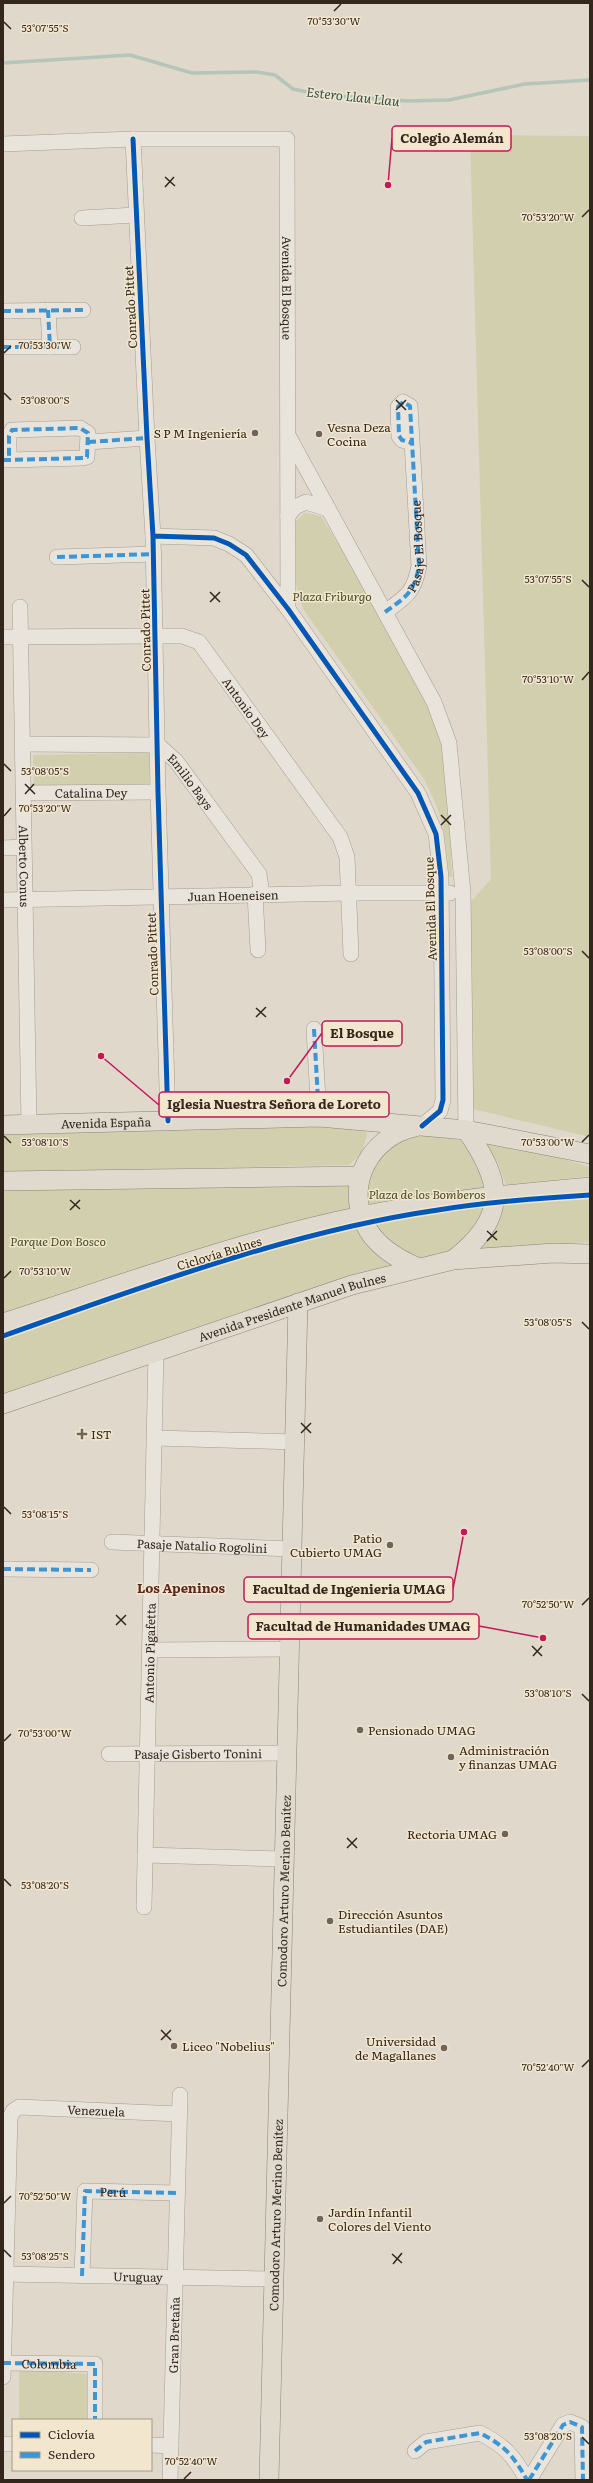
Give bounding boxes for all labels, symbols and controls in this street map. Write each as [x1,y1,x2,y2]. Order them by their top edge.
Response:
text: 70°53'30"W [308,13,361,28]
text: 53°07'55"S [22,20,69,35]
water label: Estero Llau Llau [305,82,401,110]
callout: Colegio Alemán [392,126,511,151]
text: Colegio Alemán [400,128,504,147]
text: 70°53'20"W [522,209,574,224]
street label: Avenida El Bosque [278,236,296,340]
street label: Conrado Pittet [119,265,141,349]
text: 70°53'30"W [19,337,72,352]
text: 53°08'00"S [21,392,69,407]
place label: Vesna Deza Cocina [327,418,391,450]
place label: S P M Ingeniería [154,424,248,442]
marker: S P M Ingeniería [250,428,260,438]
marker: Vesna Deza Cocina [314,429,324,439]
street label: Pasaje El Bosque [402,500,428,596]
text: 53°07'55"S [525,571,572,586]
park label: Plaza Friburgo [292,587,372,605]
street label: Conrado Pittet [135,588,155,672]
text: 70°53'10"W [522,671,574,686]
street label: Antonio Dey [218,673,275,742]
street label: Emilio Bays [164,749,218,814]
text: 53°08'05"S [21,763,69,778]
street label: Catalina Dey [55,783,127,802]
text: 70°53'20"W [19,800,71,815]
street label: Alberto Conus [15,825,34,908]
street label: Avenida El Bosque [419,857,441,961]
street label: Juan Hoeneisen [187,885,279,905]
street label: Conrado Pittet [142,912,162,996]
text: 53°08'00"S [524,943,572,958]
callout: El Bosque [322,1021,402,1046]
text: El Bosque [330,1023,394,1042]
callout: Iglesia Nuestra Señora de Loreto [159,1092,389,1117]
text: Iglesia Nuestra Señora de Loreto [167,1094,381,1113]
street label: Avenida España [61,1112,152,1133]
text: 53°08'10"S [21,1134,69,1149]
text: 70°53'00"W [521,1134,575,1149]
park label: Plaza de los Bomberos [368,1185,486,1203]
street label: Ciclovía Bulnes [174,1231,264,1274]
park label: Parque Don Bosco [10,1232,106,1250]
text: 70°53'10"W [19,1263,71,1278]
street label: Avenida Presidente Manuel Bulnes [196,1268,388,1346]
text: 53°08'05"S [524,1314,572,1329]
place label: IST [91,1425,112,1443]
marker: IST [76,1428,88,1440]
text: 53°08'15"S [22,1506,68,1521]
place label: Patio Cubierto UMAG [290,1529,382,1561]
street label: Pasaje Natalio Rogolini [136,1534,268,1557]
marker: Patio Cubierto UMAG [385,1540,395,1550]
callout: Facultad de Ingenieria UMAG [244,1577,453,1602]
district label: Los Apeninos [137,1578,226,1597]
text: Facultad de Ingenieria UMAG [253,1579,445,1598]
text: 70°52'50"W [522,1596,574,1611]
street label: Antonio Pigafetta [139,1602,160,1703]
callout: Facultad de Humanidades UMAG [248,1614,479,1639]
text: Facultad de Humanidades UMAG [255,1616,471,1635]
text: 53°08'10"S [524,1685,572,1700]
place label: Pensionado UMAG [368,1721,476,1739]
text: 70°53'00"W [18,1725,72,1740]
marker: Pensionado UMAG [355,1725,365,1735]
place label: Administración y finanzas UMAG [459,1741,557,1773]
street label: Pasaje Gisberto Tonini [134,1744,262,1763]
marker: Administración y finanzas UMAG [446,1752,456,1762]
street label: Comodoro Arturo Merino Benítez [272,1795,295,1987]
place label: Rectoria UMAG [407,1825,497,1843]
marker: Rectoria UMAG [500,1829,510,1839]
text: 53°08'20"S [21,1877,69,1892]
place label: Dirección Asuntos Estudiantiles (DAE) [338,1905,448,1937]
marker: Dirección Asuntos Estudiantiles (DAE) [325,1916,335,1926]
place label: Universidad de Magallanes [355,2032,437,2064]
place label: Liceo "Nobelius" [182,2037,275,2055]
marker: Liceo "Nobelius" [169,2041,179,2051]
marker: Universidad de Magallanes [439,2043,449,2053]
text: 70°52'40"W [522,2059,574,2074]
street label: Venezuela [67,2100,126,2121]
street label: Comodoro Arturo Merino Benítez [264,2119,287,2311]
street label: Perú [99,2182,127,2201]
text: 70°52'50"W [19,2188,71,2203]
place label: Jardín Infantil Colores del Viento [328,2203,431,2235]
marker: Jardín Infantil Colores del Viento [315,2214,325,2224]
text: 53°08'25"S [21,2248,69,2263]
street label: Uruguay [113,2267,163,2286]
street label: Gran Bretaña [164,2296,184,2374]
street label: Colombia [21,2354,77,2373]
legend [12,2419,152,2471]
text: Ciclovía [48,2425,95,2443]
text: 53°08'20"S [524,2428,572,2443]
text: Sendero [48,2445,95,2463]
text: 70°52'40"W [165,2453,217,2468]

